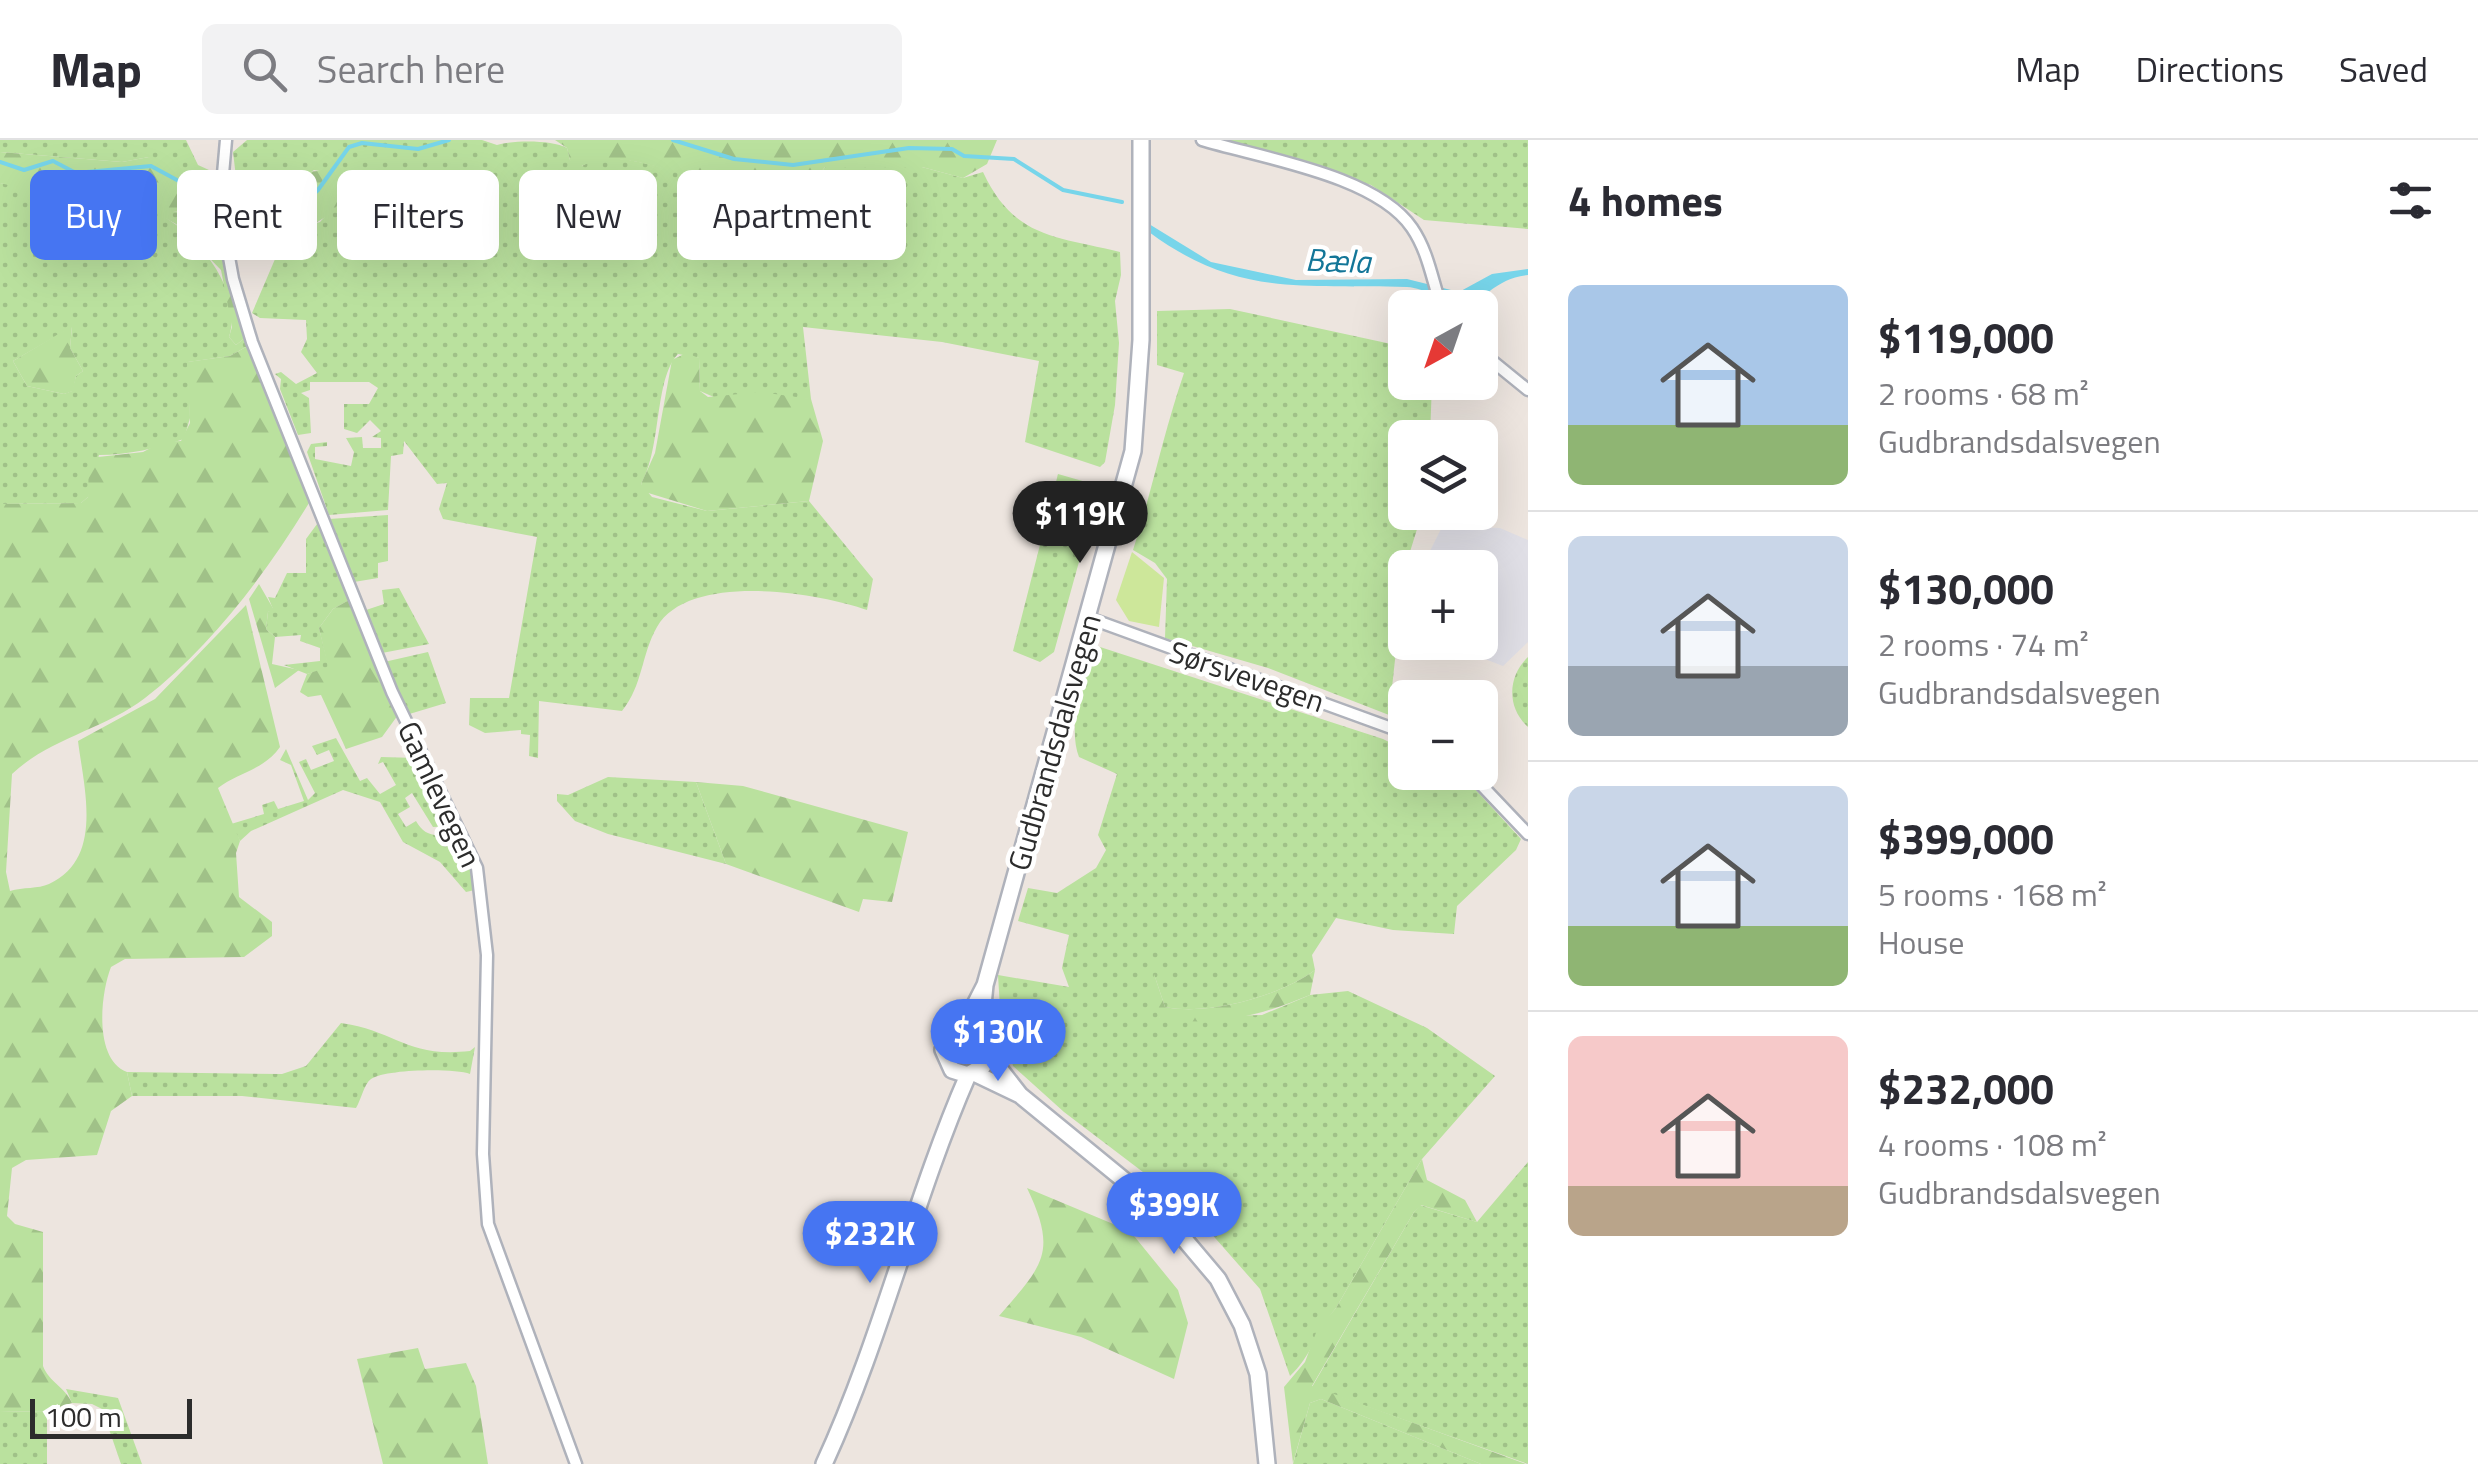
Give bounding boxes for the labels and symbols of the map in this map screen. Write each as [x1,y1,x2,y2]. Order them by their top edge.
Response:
water label: Bæla [1305,235,1373,285]
north arrow [1388,290,1498,400]
pin: $119K [1010,481,1150,566]
street label: Gudbrandsdalsvegen [995,608,1113,876]
street label: Sørsvevegen [1163,628,1331,724]
street label: Gamlevegen [386,713,494,875]
pin: $130K [928,999,1068,1084]
pin: $399K [1104,1172,1244,1257]
pin: $232K [800,1201,940,1286]
scale bar [30,1394,192,1438]

